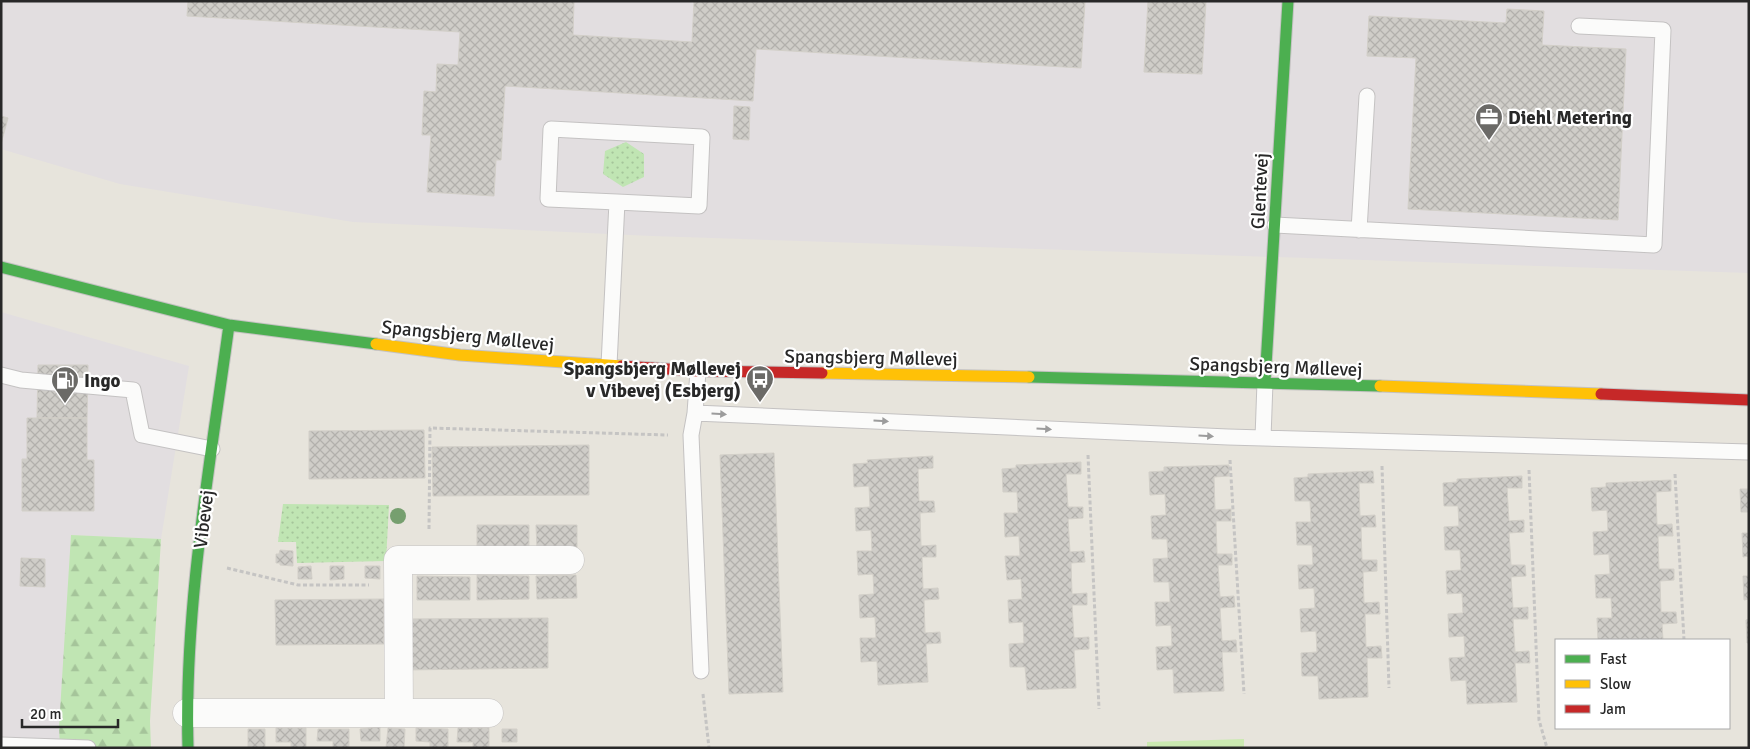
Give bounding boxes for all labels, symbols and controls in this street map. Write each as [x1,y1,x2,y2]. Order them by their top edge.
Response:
office icon: Diehl Metering [1474,102,1504,141]
place label: Diehl Metering [1508,106,1632,130]
street label: Glentevej [1246,152,1274,230]
street label: Spangsbjerg Møllevej [380,315,555,357]
street label: Spangsbjerg Møllevej [784,344,958,372]
street label: Spangsbjerg Møllevej [1189,352,1363,382]
place label: Spangsbjerg Møllevej v Vibevej (Esbjerg) [564,357,741,403]
bus stop icon: Spangsbjerg Møllevej v Vibevej (Esbjerg) [745,364,775,403]
fuel station icon: Ingo [50,365,80,404]
place label: Ingo [84,369,121,393]
one-way arrow [711,410,727,418]
one-way arrow [874,418,890,426]
one-way arrow [1036,425,1052,433]
one-way arrow [1198,433,1214,441]
street label: Vibevej [189,489,219,550]
legend [1555,639,1730,729]
text: Fast [1600,650,1627,668]
text: Slow [1600,675,1631,693]
scale bar [22,696,119,728]
text: Jam [1600,700,1626,718]
text: 20 m [30,705,61,723]

